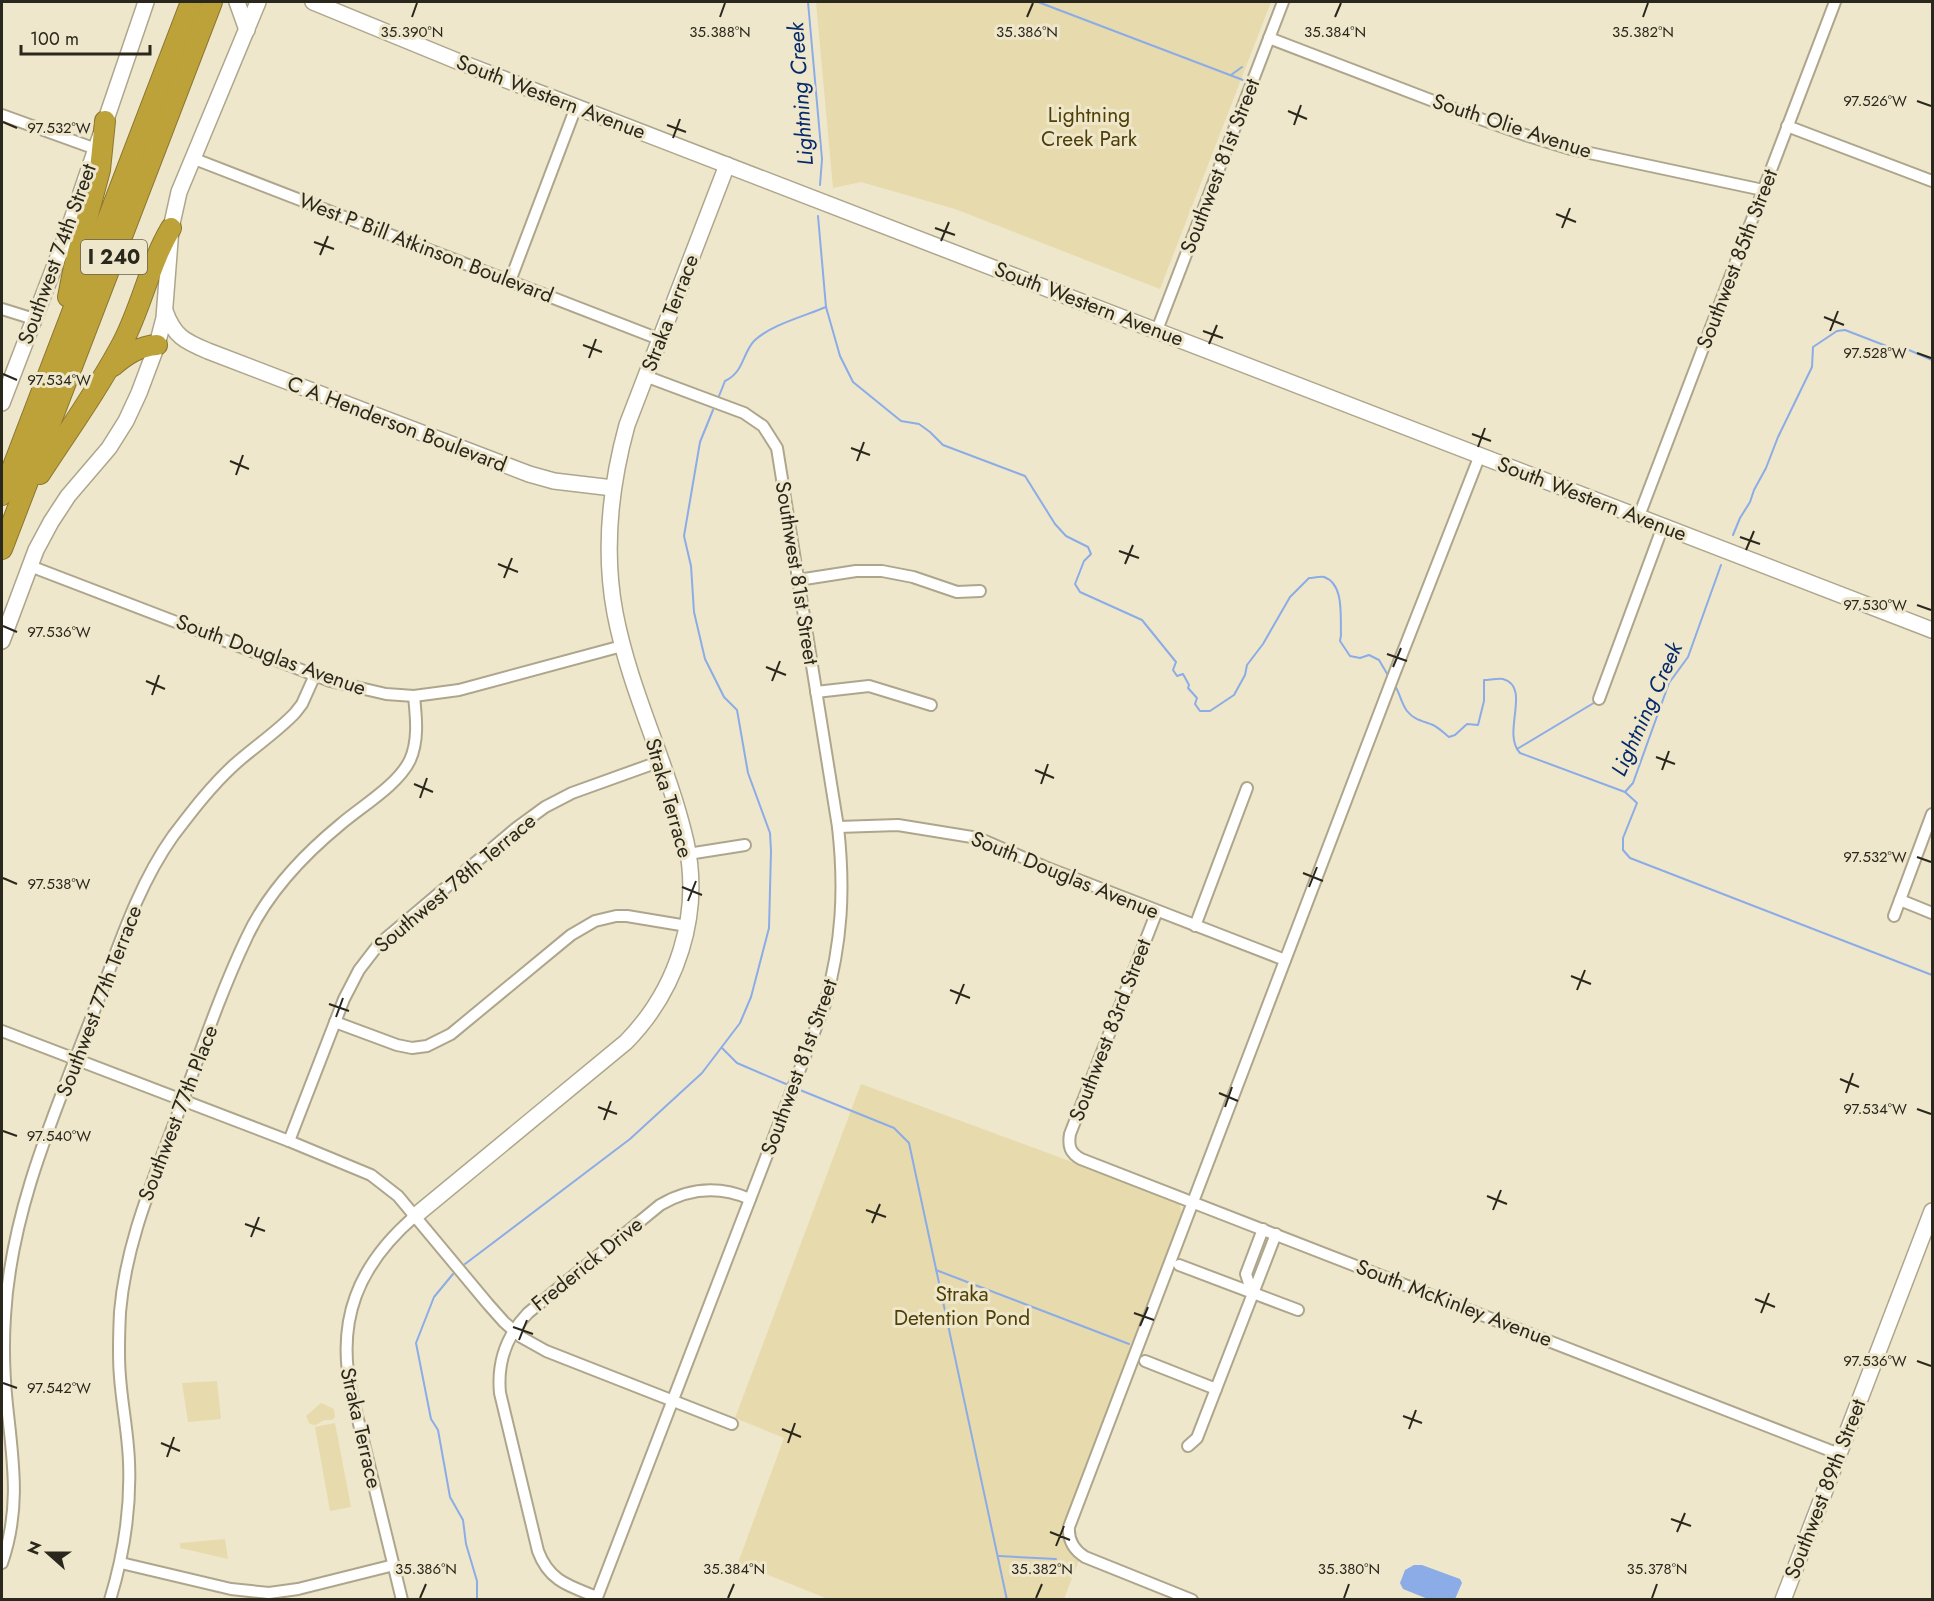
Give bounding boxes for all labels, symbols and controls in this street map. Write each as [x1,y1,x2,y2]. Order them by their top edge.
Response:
scale bar [21,18,150,56]
water label: Lightning Creek [779,20,821,167]
text: 35.390°N [381,21,443,43]
text: 35.388°N [689,21,751,43]
text: 35.386°N [996,21,1058,43]
text: 35.384°N [1304,21,1366,43]
text: 35.382°N [1612,21,1674,43]
text: 100 m [30,26,79,52]
street label: South Western Avenue [452,47,650,147]
street label: Southwest 81st Street [1173,74,1267,258]
street label: South Olie Avenue [1429,86,1596,166]
text: 97.526°W [1843,90,1907,112]
park label: Lightning Creek Park [1041,100,1138,154]
text: 97.532°W [27,117,91,139]
street label: Southwest 74th Street [10,159,104,349]
street label: Southwest 85th Street [1689,165,1785,353]
street label: West P Bill Atkinson Boulevard [294,186,558,310]
road number: I 240 [81,240,147,274]
street label: Straka Terrace [634,250,706,376]
street label: South Western Avenue [990,254,1188,354]
text: 97.528°W [1843,342,1907,364]
street label: C A Henderson Boulevard [283,368,511,480]
text: 97.534°W [27,369,91,391]
street label: South Western Avenue [1493,449,1691,549]
street label: Southwest 81st Street [768,479,826,667]
text: 97.530°W [1843,594,1907,616]
street label: South Douglas Avenue [172,607,370,703]
text: 97.536°W [27,621,91,643]
water label: Lightning Creek [1602,636,1690,781]
street label: Straka Terrace [638,735,700,862]
street label: Southwest 78th Terrace [368,806,543,960]
street label: South Douglas Avenue [967,824,1164,926]
text: 97.532°W [1843,846,1907,868]
text: 97.538°W [28,873,91,895]
street label: Southwest 77th Terrace [49,901,149,1101]
street label: Southwest 83rd Street [1061,935,1159,1125]
street label: Southwest 81st Street [753,975,845,1159]
street label: Southwest 77th Place [131,1021,225,1205]
text: 97.534°W [1843,1098,1907,1120]
text: 97.540°W [27,1125,91,1147]
street label: Frederick Drive [525,1210,649,1318]
street label: South McKinley Avenue [1352,1252,1557,1354]
park label: Straka Detention Pond [894,1279,1030,1333]
text: 97.536°W [1843,1350,1907,1372]
street label: Straka Terrace [333,1365,390,1492]
text: 97.542°W [27,1377,91,1399]
street label: Southwest 89th Street [1777,1395,1873,1583]
north arrow [18,1523,78,1583]
text: N [21,1538,47,1558]
text: 35.386°N [395,1558,457,1580]
text: 35.384°N [703,1558,765,1580]
text: 35.382°N [1011,1558,1073,1580]
text: 35.380°N [1318,1558,1380,1580]
text: 35.378°N [1627,1558,1687,1580]

